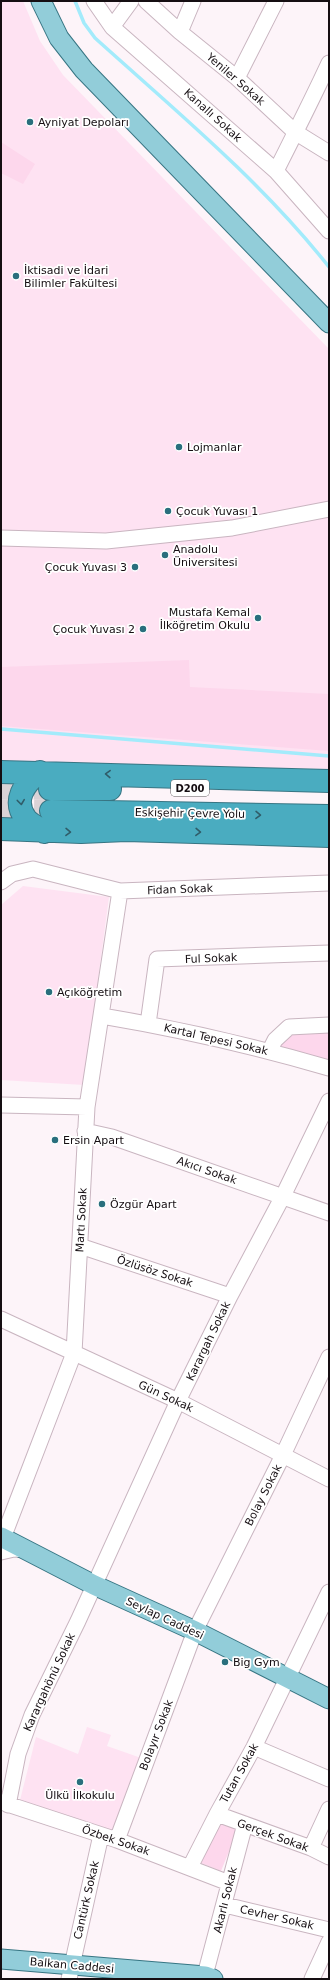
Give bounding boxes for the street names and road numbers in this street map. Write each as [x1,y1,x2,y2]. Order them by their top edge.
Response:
street label: Yeniler Sokak [203,50,268,109]
street label: Kanallı Sokak [181,86,245,145]
road number: D200 [171,780,209,796]
street label: Eskişehir Çevre Yolu [135,806,245,821]
street label: Fidan Sokak [147,882,214,897]
street label: Ful Sokak [185,951,238,966]
street label: Kartal Tepesi Sokak [163,1021,270,1058]
street label: Akıcı Sokak [175,1154,239,1187]
street label: Martı Sokak [73,1187,90,1253]
street label: Özlüsöz Sokak [115,1253,195,1290]
street label: Karargah Sokak [184,1299,234,1383]
street label: Gün Sokak [136,1378,196,1415]
street label: Bolay Sokak [242,1462,285,1528]
street label: Seylap Caddesi [124,1595,206,1642]
street label: Karargahönü Sokak [21,1630,78,1734]
street label: Bolayır Sokak [137,1697,176,1772]
street label: Tutan Sokak [217,1740,262,1806]
street label: Gerçek Sokak [235,1816,311,1855]
street label: Özbek Sokak [80,1823,152,1858]
street label: Cantürk Sokak [71,1859,102,1941]
street label: Akarlı Sokak [211,1865,240,1934]
street label: Cevher Sokak [239,1903,316,1932]
street label: Balkan Caddesi [29,1955,115,1976]

